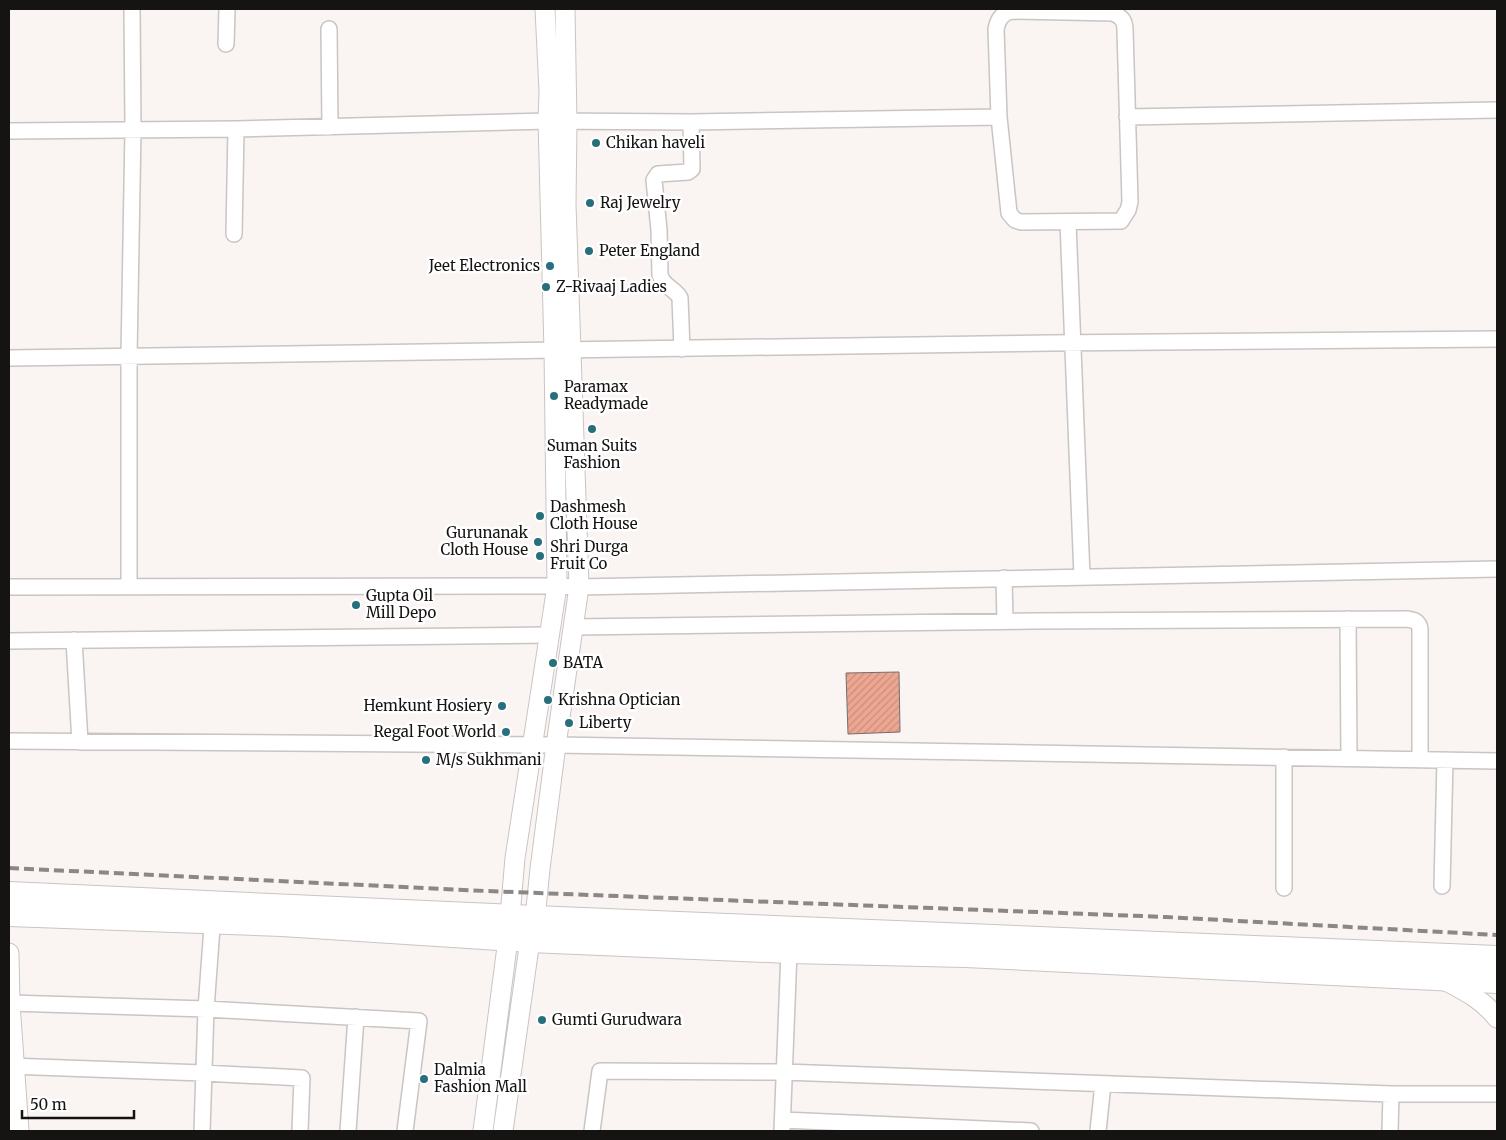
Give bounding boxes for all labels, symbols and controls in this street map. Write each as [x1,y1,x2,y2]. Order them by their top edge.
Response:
place label: Chikan haveli [606,133,705,152]
marker: Chikan haveli [590,137,602,149]
place label: Raj Jewelry [600,193,681,212]
marker: Raj Jewelry [584,197,596,209]
place label: Peter England [599,241,700,260]
marker: Peter England [583,245,595,257]
place label: Jeet Electronics [428,256,540,275]
marker: Jeet Electronics [544,260,556,272]
place label: Z-Rivaaj Ladies [556,277,667,296]
marker: Z-Rivaaj Ladies [540,281,552,293]
place label: Paramax Readymade [564,377,648,413]
marker: Paramax Readymade [548,390,560,402]
marker: Suman Suits Fashion [586,423,598,435]
place label: Suman Suits Fashion [547,436,637,472]
place label: Dashmesh Cloth House [550,497,638,533]
marker: Dashmesh Cloth House [534,510,546,522]
place label: Gurunanak Cloth House [440,523,528,559]
marker: Gurunanak Cloth House [532,536,544,548]
place label: Shri Durga Fruit Co [550,537,628,573]
marker: Shri Durga Fruit Co [534,550,546,562]
place label: Gupta Oil Mill Depo [366,586,437,622]
marker: Gupta Oil Mill Depo [350,599,362,611]
place label: BATA [563,653,603,672]
marker: BATA [547,657,559,669]
place label: Krishna Optician [558,690,680,709]
marker: Krishna Optician [542,694,554,706]
place label: Hemkunt Hosiery [363,696,492,715]
marker: Hemkunt Hosiery [496,700,508,712]
place label: Liberty [579,713,632,732]
marker: Liberty [563,717,575,729]
place label: Regal Foot World [373,722,496,741]
marker: Regal Foot World [500,726,512,738]
place label: M/s Sukhmani [436,750,542,769]
marker: M/s Sukhmani [420,754,432,766]
place label: Gumti Gurudwara [552,1010,682,1029]
marker: Gumti Gurudwara [536,1014,548,1026]
place label: Dalmia Fashion Mall [434,1060,527,1096]
marker: Dalmia Fashion Mall [418,1073,430,1085]
scale bar [22,1088,135,1120]
text: 50 m [30,1095,67,1114]

